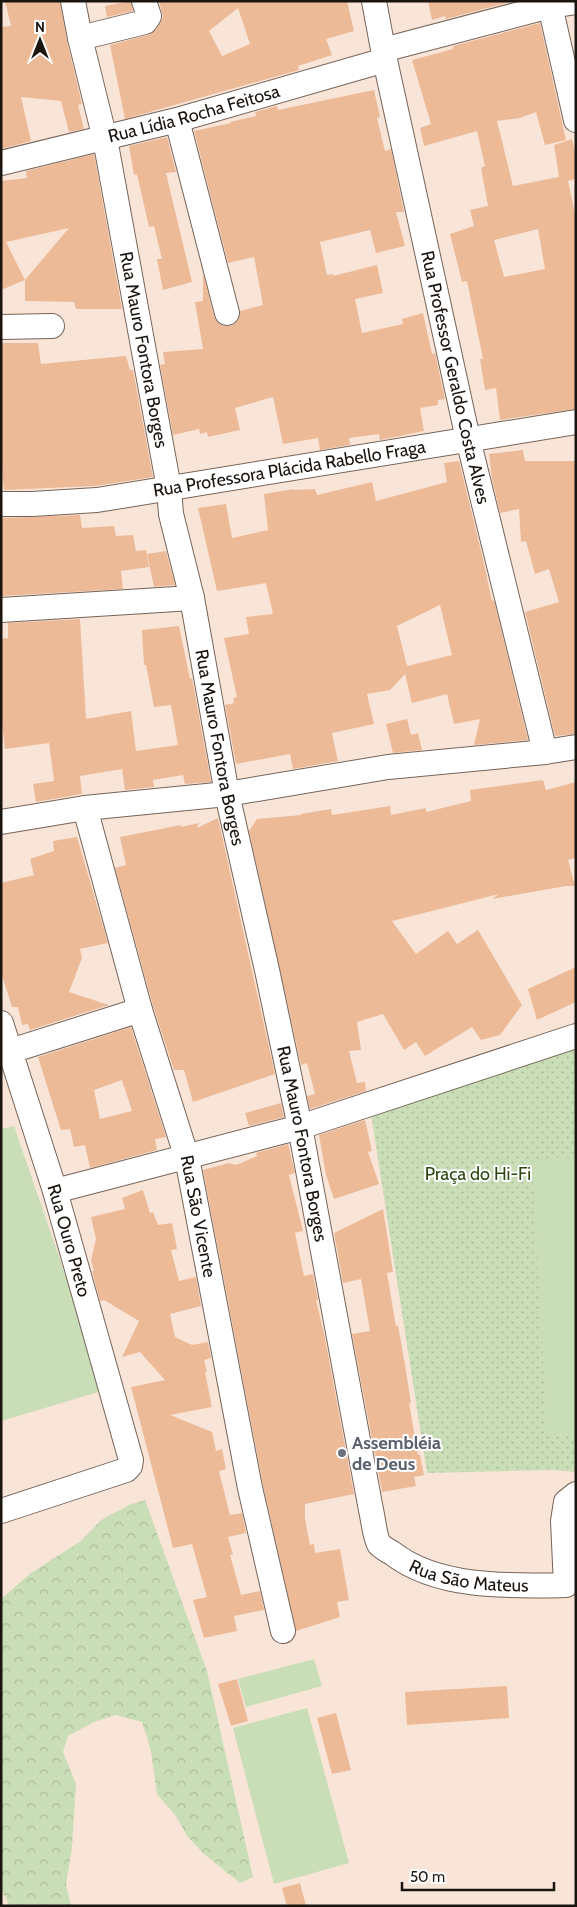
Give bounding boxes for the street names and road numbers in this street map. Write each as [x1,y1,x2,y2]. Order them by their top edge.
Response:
street label: Rua Lídia Rocha Feitosa [106,80,283,147]
street label: Rua Professor Geraldo Costa Alves [416,249,495,506]
street label: Rua Mauro Fontora Borges [115,250,172,450]
street label: Rua Professora Plácida Rabello Fraga [152,436,427,502]
street label: Rua Mauro Fontora Borges [190,647,249,848]
street label: Rua Mauro Fontora Borges [272,1044,332,1244]
street label: Rua São Vicente [176,1153,221,1279]
street label: Rua Ouro Preto [43,1181,95,1300]
street label: Rua São Mateus [406,1555,529,1597]

